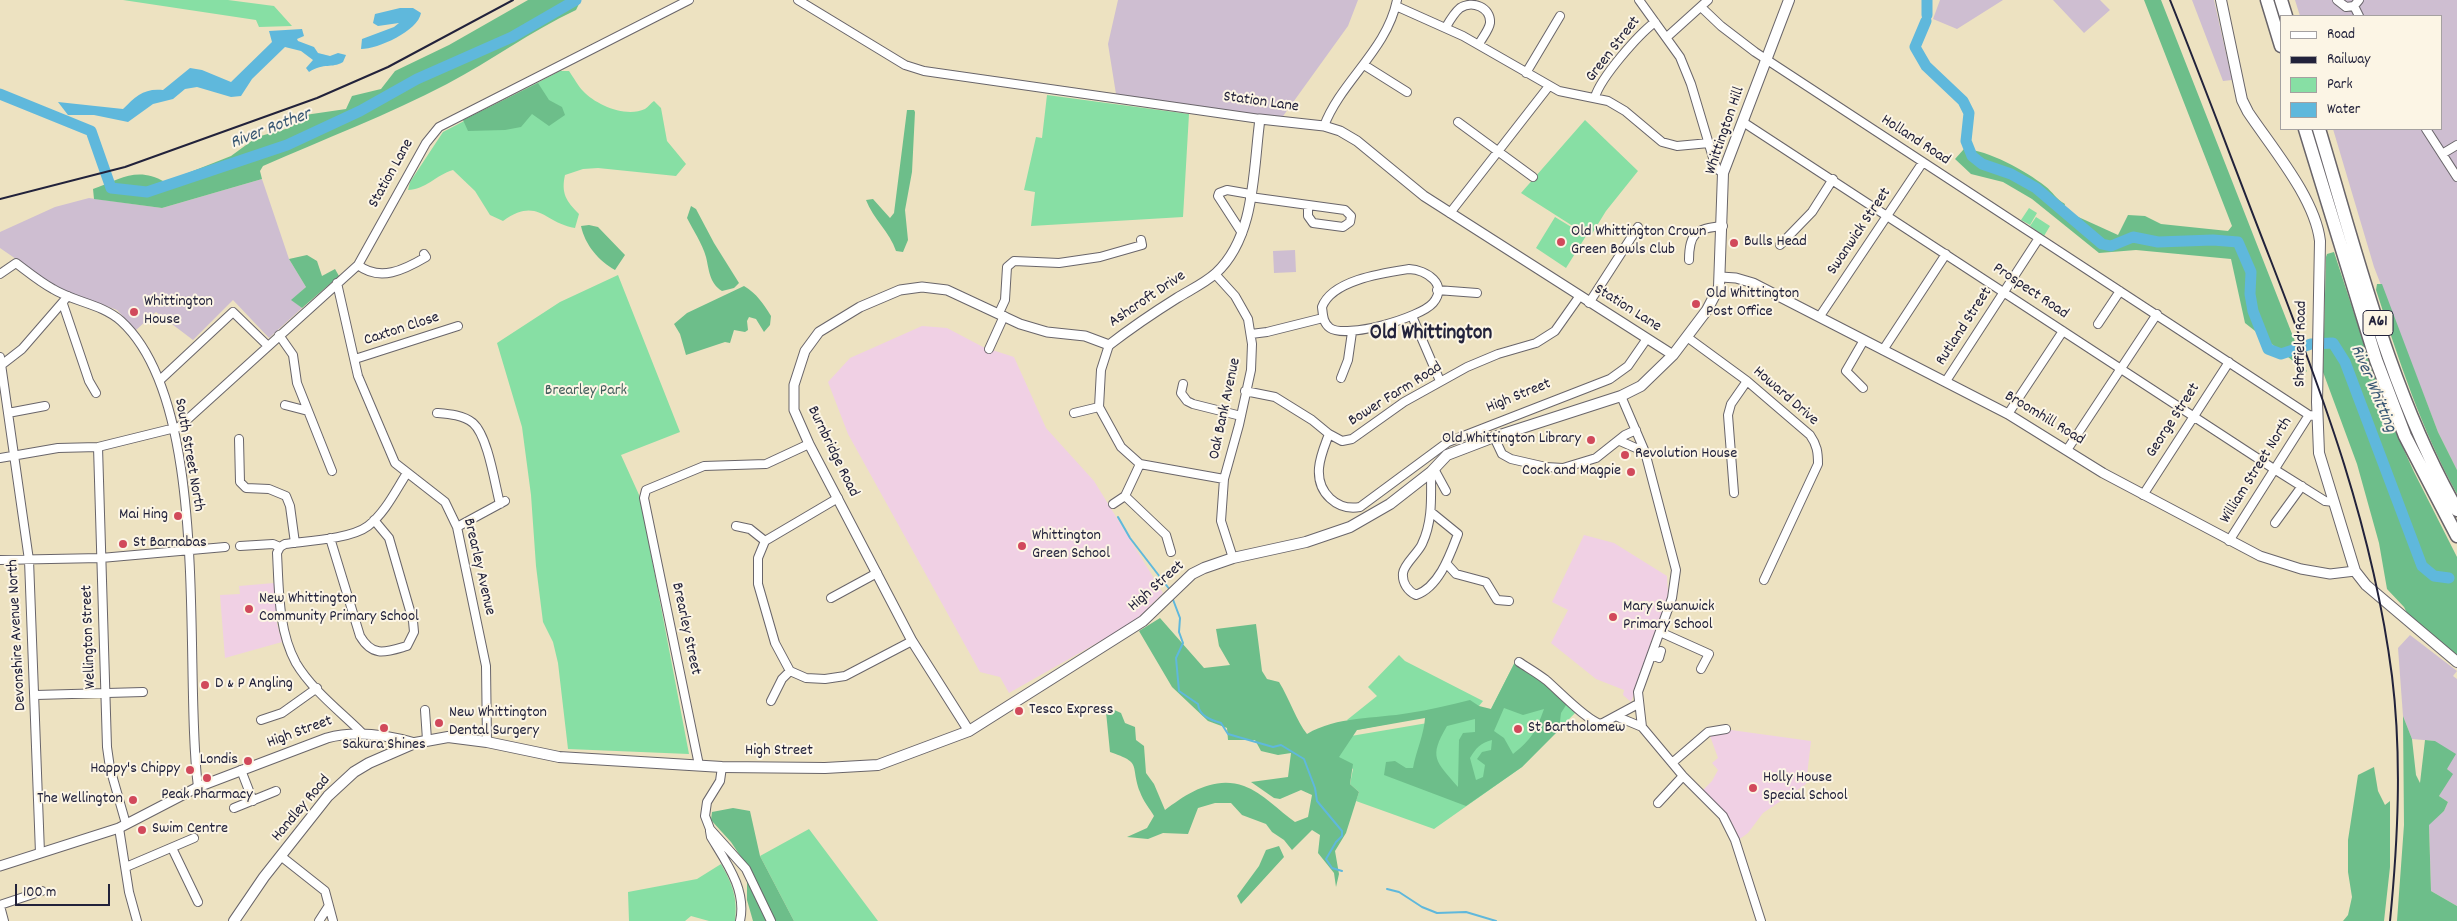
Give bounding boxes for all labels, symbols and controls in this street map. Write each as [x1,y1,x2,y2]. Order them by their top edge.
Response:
street label: Green Street [1582,13,1646,87]
legend [2280,15,2442,130]
text: Road [2327,24,2355,46]
text: Railway [2327,49,2370,71]
text: Park [2327,74,2353,96]
street label: Whittington Hill [1702,85,1750,177]
street label: Station Lane [1222,88,1300,118]
text: Water [2327,99,2360,121]
water label: River Rother [228,105,314,155]
street label: Holland Road [1877,111,1953,171]
street label: Station Lane [365,136,419,212]
street label: Swanwick Street [1824,185,1896,279]
place label: Old Whittington Crown Green Bowls Club [1571,223,1706,261]
place label: Bulls Head [1744,233,1807,253]
marker: Old Whittington Crown Green Bowls Club [1555,236,1567,248]
marker: Bulls Head [1728,237,1740,249]
street label: Prospect Road [1988,260,2072,324]
street label: Ashcroft Drive [1106,267,1190,333]
street label: Station Lane [1590,281,1664,337]
street label: Rutland Street [1933,284,1997,370]
place label: Old Whittington Post Office [1706,285,1799,323]
place label: Whittington House [144,293,213,331]
marker: Old Whittington Post Office [1690,298,1702,310]
street label: Sheffield Road [2292,301,2312,387]
marker: Whittington House [128,306,140,318]
street label: Caxton Close [362,309,442,351]
road number: A61 [2363,310,2393,336]
district label: Old Whittington [1370,322,1492,348]
water label: River Whitting [2344,342,2400,436]
street label: Oak Bank Avenue [1206,356,1246,462]
street label: Bower Farm Road [1346,359,1446,431]
street label: Howard Drive [1748,363,1822,431]
street label: High Street [1484,375,1554,419]
street label: George Street [2143,380,2205,462]
park label: Brearley Park [545,382,627,402]
street label: Broomhill Road [2000,388,2088,450]
street label: South Street North [169,397,207,513]
street label: Burnbridge Road [802,403,862,501]
street label: William Street North [2217,414,2297,528]
place label: Old Whittington Library [1442,430,1581,450]
marker: Old Whittington Library [1585,434,1597,446]
place label: Revolution House [1635,445,1737,465]
marker: Revolution House [1619,449,1631,461]
place label: Cock and Magpie [1522,462,1621,482]
marker: Cock and Magpie [1625,466,1637,478]
place label: Mai Hing [119,506,168,526]
marker: Mai Hing [172,510,184,522]
street label: Brearley Avenue [458,517,498,617]
place label: Whittington Green School [1032,527,1110,565]
place label: St Barnabas [133,534,207,554]
marker: St Barnabas [117,538,129,550]
marker: Whittington Green School [1016,540,1028,552]
street label: High Street [1125,557,1189,617]
street label: Devonshire Avenue North [4,559,32,711]
street label: Brearley Street [666,581,704,677]
street label: Wellington Street [79,585,101,689]
place label: New Whittington Community Primary School [259,590,419,628]
place label: Mary Swanwick Primary School [1623,598,1714,636]
marker: New Whittington Community Primary School [243,603,255,615]
marker: Mary Swanwick Primary School [1607,611,1619,623]
place label: D & P Angling [215,675,293,695]
marker: D & P Angling [199,679,211,691]
place label: Tesco Express [1029,701,1113,721]
place label: New Whittington Dental Surgery [449,704,547,742]
marker: Tesco Express [1013,705,1025,717]
street label: High Street [265,712,335,754]
marker: New Whittington Dental Surgery [433,717,445,729]
place label: St Bartholomew [1528,719,1625,739]
marker: Sakura Shines [378,722,390,734]
marker: St Bartholomew [1512,723,1524,735]
place label: Sakura Shines [342,736,426,756]
street label: High Street [745,742,813,762]
place label: Londis [200,751,238,771]
marker: Londis [242,755,254,767]
place label: Happy's Chippy [90,760,180,780]
marker: Happy's Chippy [184,764,196,776]
place label: Holly House Special School [1763,769,1848,807]
marker: Peak Pharmacy [201,772,213,784]
street label: Handley Road [268,772,336,846]
marker: Holly House Special School [1747,782,1759,794]
place label: Peak Pharmacy [161,786,253,806]
place label: The Wellington [37,790,123,810]
marker: The Wellington [127,794,139,806]
place label: Swim Centre [152,820,228,840]
marker: Swim Centre [136,824,148,836]
scale bar [18,874,112,906]
text: 100 m [23,882,56,904]

